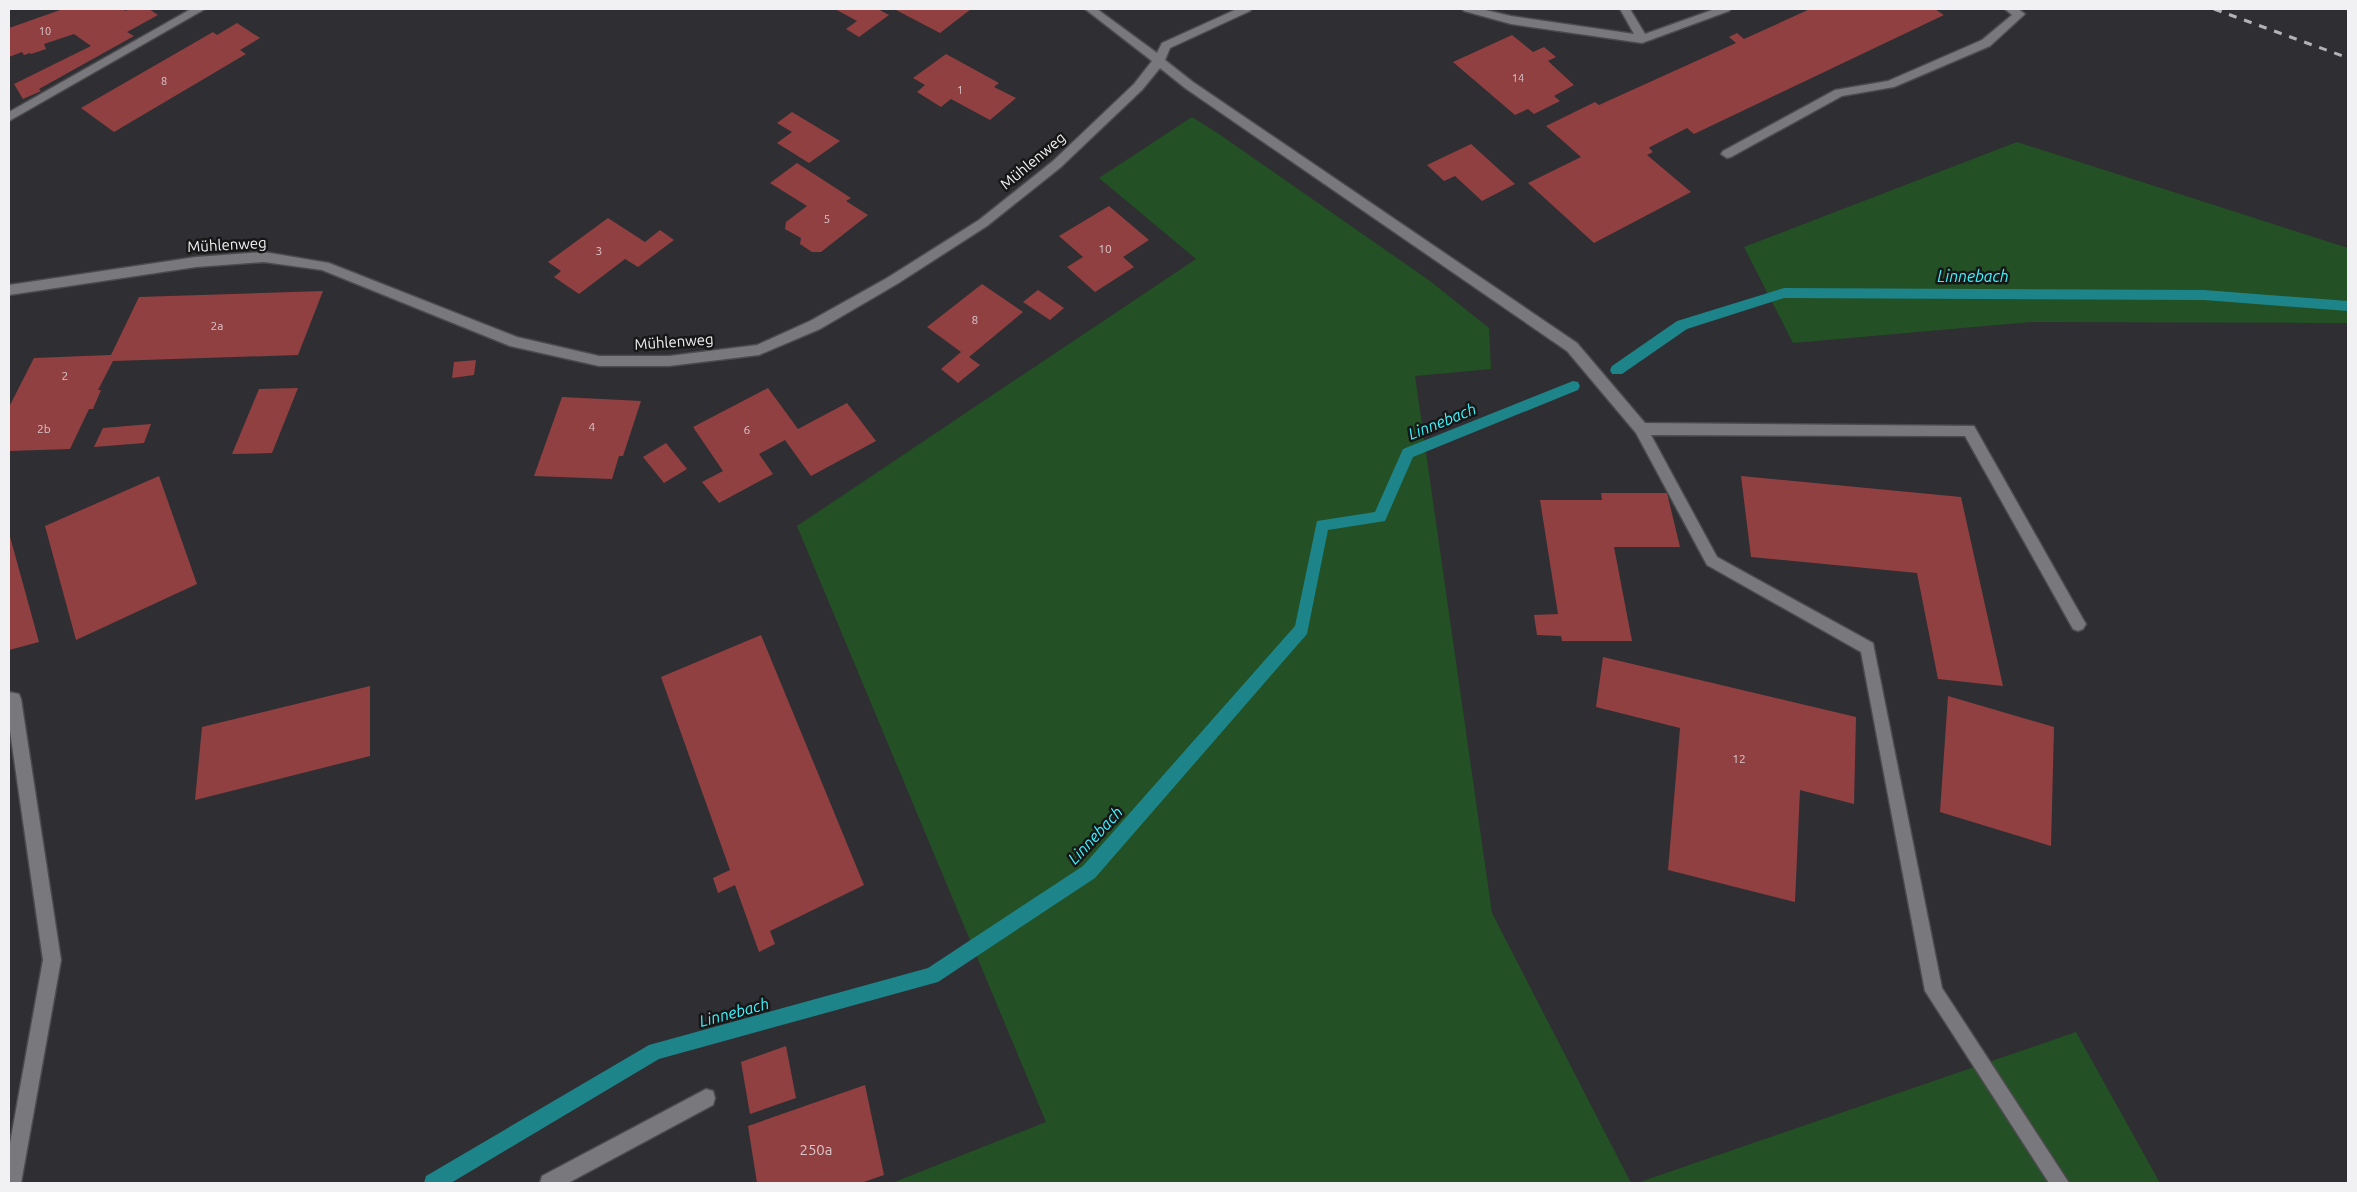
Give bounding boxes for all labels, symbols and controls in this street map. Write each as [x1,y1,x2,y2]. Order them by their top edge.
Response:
house number: 10 [39,25,51,37]
house number: 14 [1512,72,1524,84]
house number: 8 [161,75,167,87]
house number: 1 [957,84,963,96]
street label: Mühlenweg [997,129,1069,193]
house number: 5 [824,212,830,225]
street label: Mühlenweg [187,234,267,255]
house number: 10 [1098,242,1112,255]
house number: 3 [596,244,602,257]
water label: Linnebach [1937,267,2009,285]
house number: 8 [972,313,979,326]
house number: 2a [211,319,223,332]
street label: Mühlenweg [634,330,714,353]
house number: 2 [62,369,68,382]
water label: Linnebach [1405,399,1479,443]
house number: 4 [589,420,596,433]
house number: 2b [37,422,51,435]
house number: 6 [744,423,751,436]
house number: 12 [1732,752,1746,765]
water label: Linnebach [1064,803,1126,867]
water label: Linnebach [697,994,771,1030]
house number: 250a [799,1141,833,1158]

